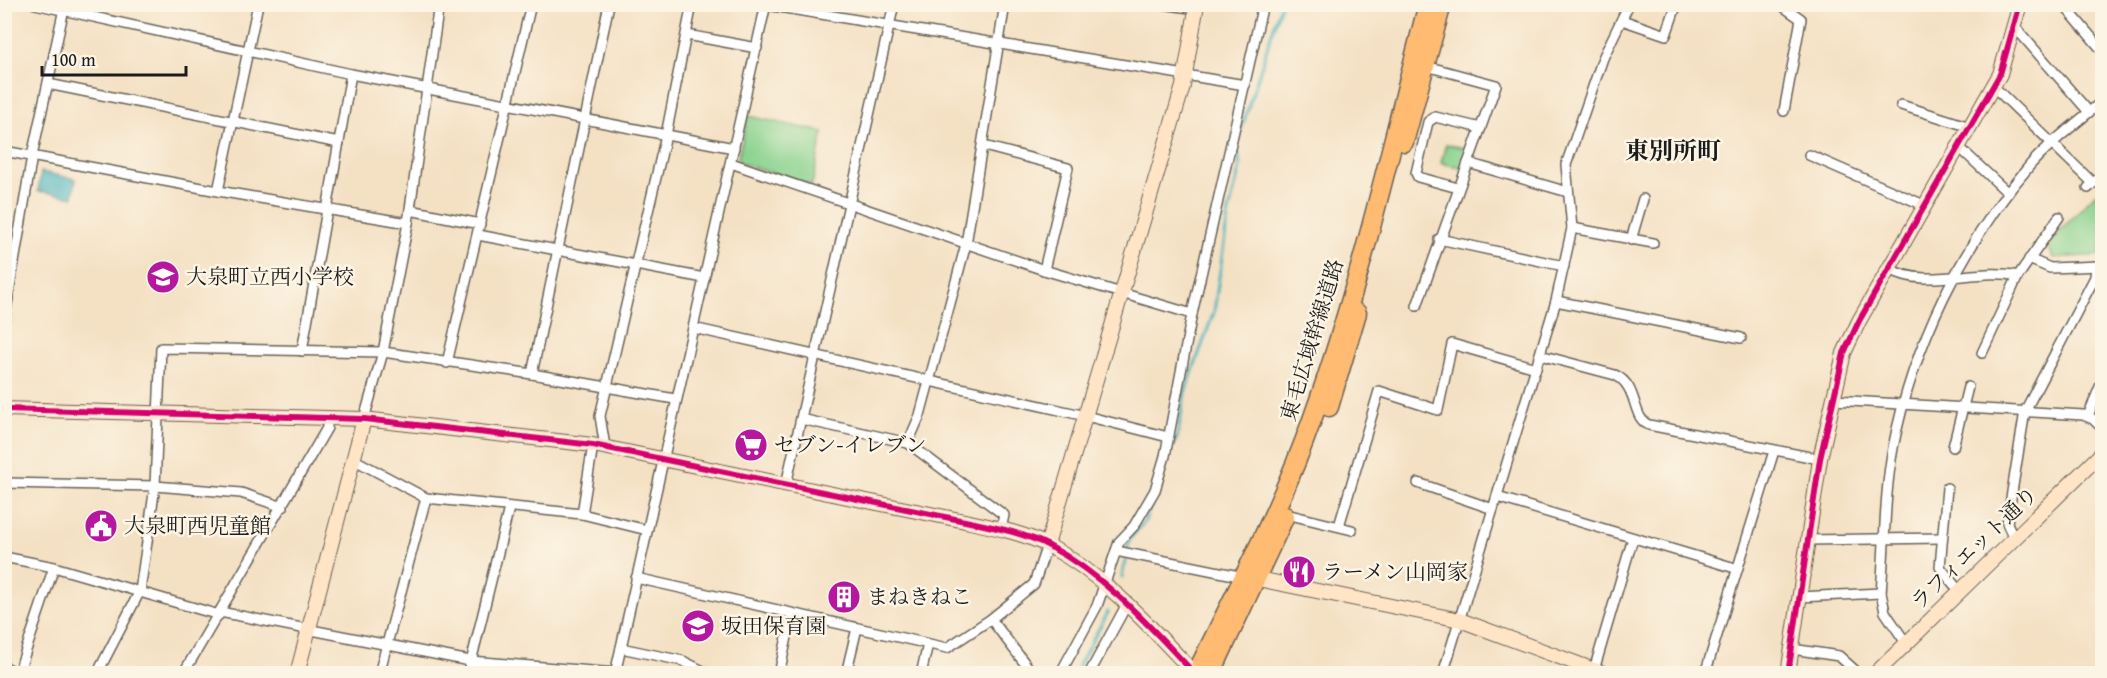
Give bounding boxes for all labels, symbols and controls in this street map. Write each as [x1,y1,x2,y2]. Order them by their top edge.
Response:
scale bar [42,39,186,77]
text: 100 m [51,46,96,73]
district label: 東別所町 [1625,133,1721,168]
street label: 東毛広域幹線道路 [1272,255,1351,425]
school or university icon: 大泉町立西小学校 [145,259,181,295]
place label: 大泉町立西小学校 [186,261,354,292]
supermarket icon: セブン-イレブン [733,427,769,463]
place label: セブン-イレブン [774,429,927,460]
street label: ラフィエット通り [1903,479,2044,616]
public building icon: 大泉町西児童館 [83,508,119,544]
place label: 大泉町西児童館 [124,510,271,541]
restaurant icon: ラーメン山岡家 [1281,554,1317,590]
place label: ラーメン山岡家 [1322,556,1468,587]
building icon: まねきねこ [826,579,862,615]
place label: まねきねこ [867,581,972,612]
school or university icon: 坂田保育園 [680,608,716,644]
place label: 坂田保育園 [721,610,826,641]

